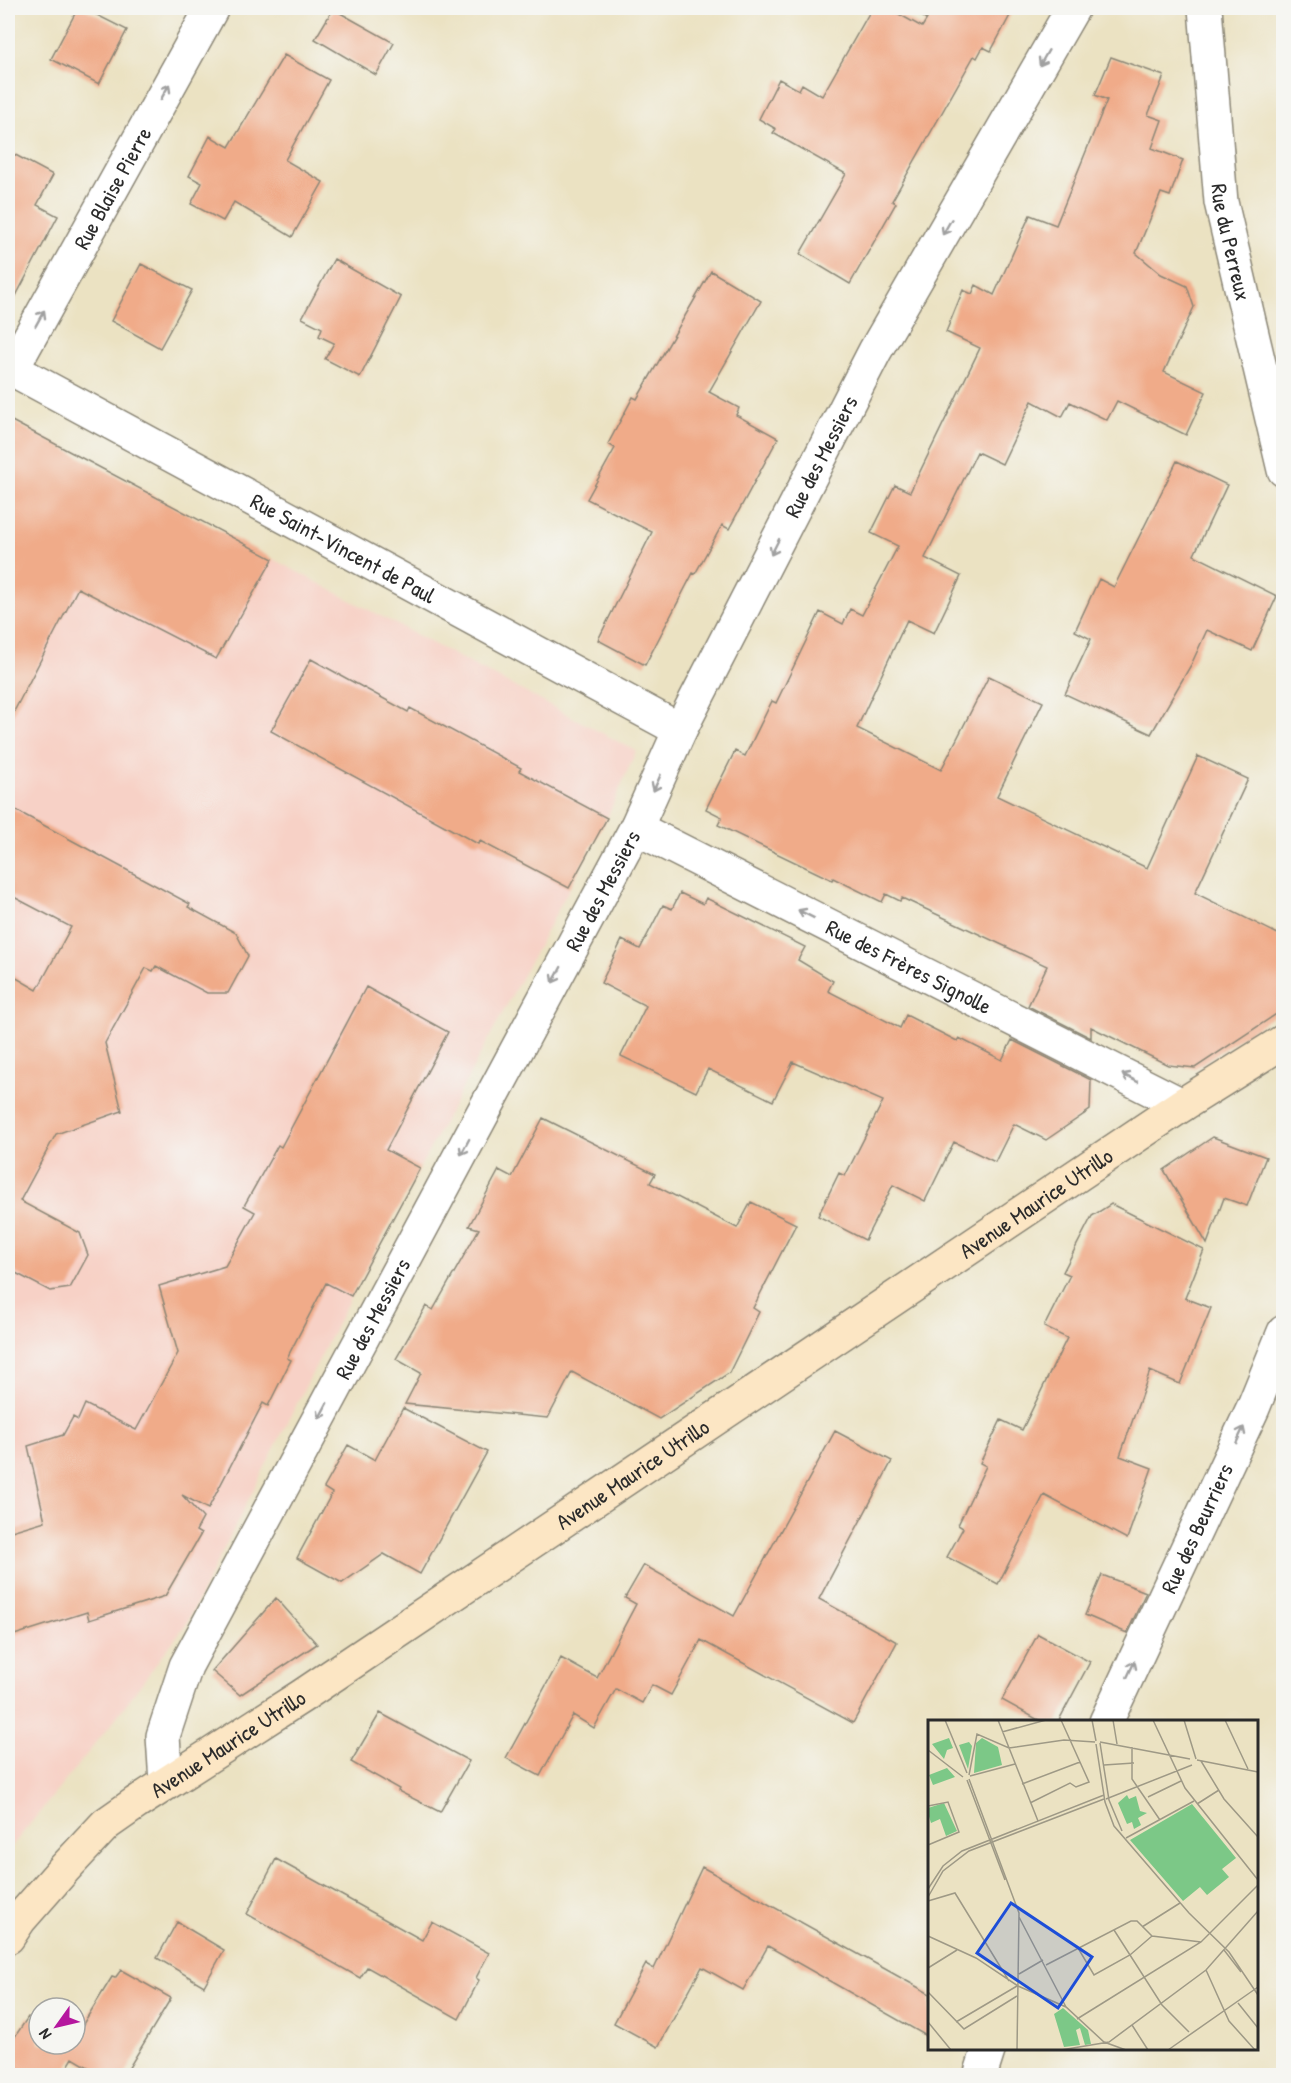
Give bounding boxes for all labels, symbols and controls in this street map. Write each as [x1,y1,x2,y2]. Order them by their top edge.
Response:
one-way arrow [1038,49,1050,66]
one-way arrow [160,84,171,102]
street label: Rue Blaise Pierre [66,121,158,254]
street label: Rue du Perreux [1205,183,1259,304]
one-way arrow [940,218,952,235]
one-way arrow [34,310,46,327]
street label: Rue des Messiers [777,390,865,522]
street label: Rue Saint-Vincent de Paul [245,486,441,610]
one-way arrow [768,537,780,555]
one-way arrow [650,774,661,792]
street label: Rue des Messiers [558,825,647,956]
one-way arrow [798,908,815,920]
street label: Rue des Frères Signolle [821,912,997,1021]
one-way arrow [551,966,563,984]
one-way arrow [1121,1072,1139,1084]
one-way arrow [459,1137,470,1155]
street label: Avenue Maurice Utrillo [953,1141,1119,1265]
street label: Rue des Messiers [328,1253,417,1384]
one-way arrow [317,1402,329,1419]
street label: Avenue Maurice Utrillo [550,1412,715,1536]
one-way arrow [1235,1426,1247,1444]
street label: Rue des Beurriers [1153,1458,1240,1598]
one-way arrow [1125,1660,1137,1678]
street label: Avenue Maurice Utrillo [145,1683,311,1805]
inset map [928,1720,1258,2050]
north arrow [27,1996,87,2056]
text: N [33,2024,56,2044]

